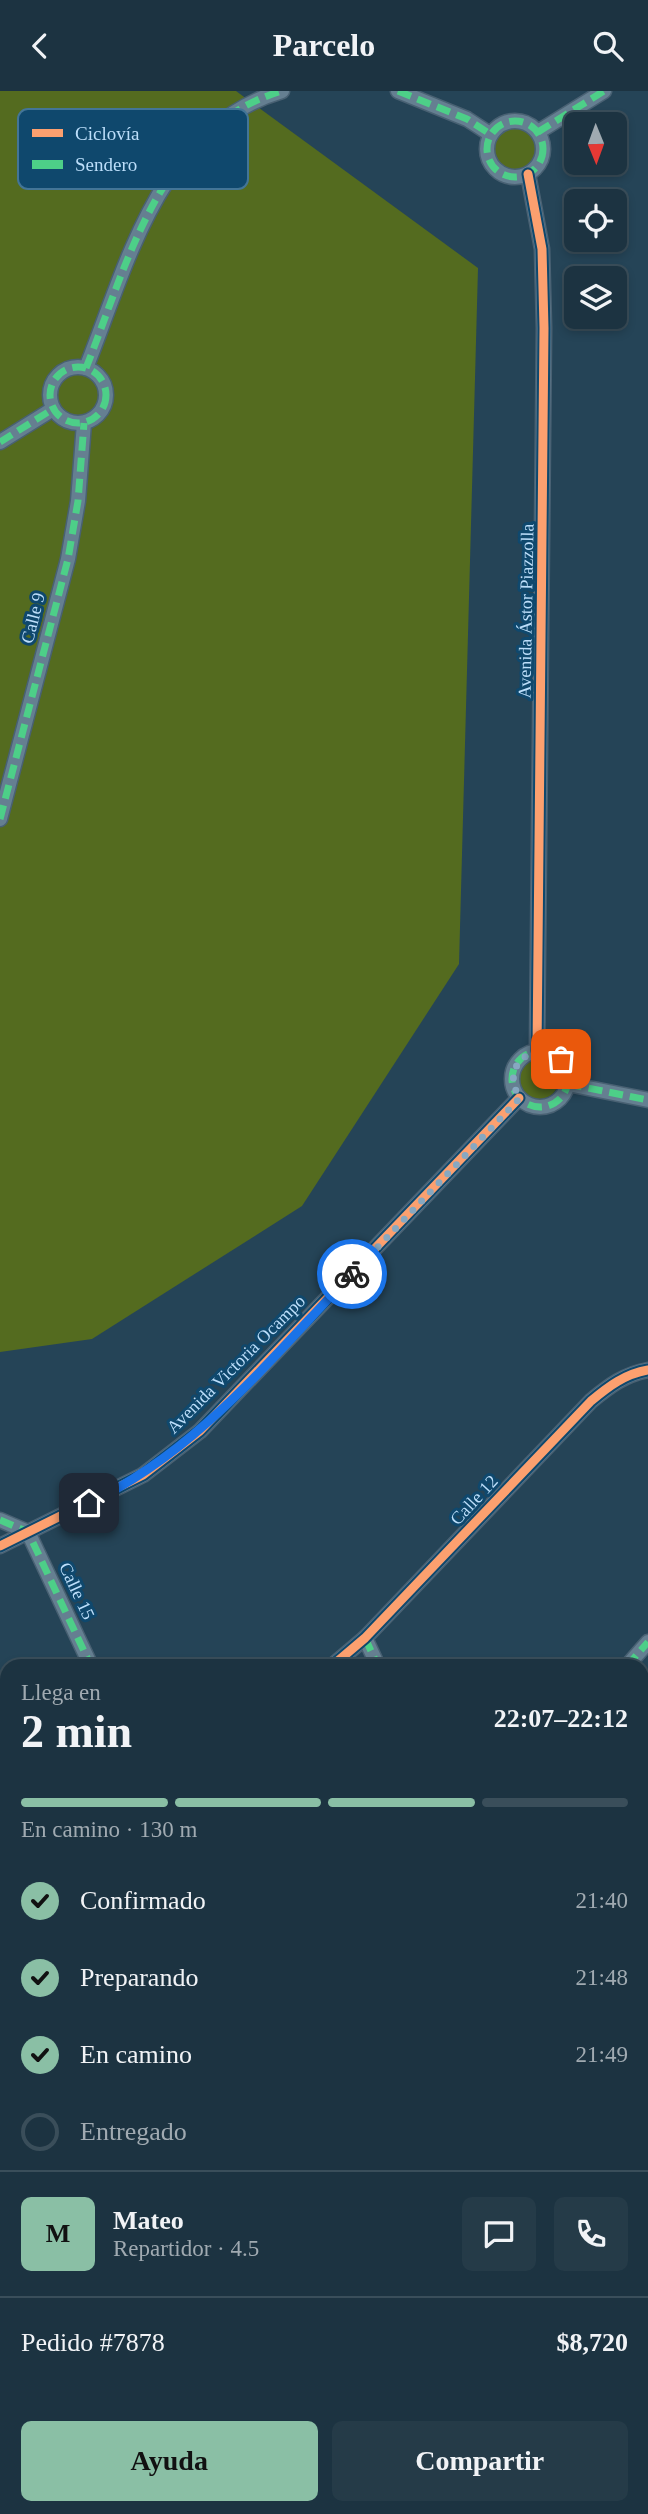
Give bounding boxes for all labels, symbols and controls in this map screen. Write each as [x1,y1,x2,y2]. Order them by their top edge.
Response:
icon: back [21,27,59,65]
text: Parcelo [273,27,375,63]
icon: search [589,27,627,65]
legend [18,109,248,189]
north arrow [564,112,626,175]
map controls [564,112,627,329]
text: Ciclovía [75,123,140,144]
text: Sendero [75,154,137,175]
button: locate [564,189,627,252]
button: layers [564,266,627,329]
street label: Avenida Ástor Piazzolla [513,524,538,698]
street label: Calle 9 [17,591,49,645]
pin [531,1029,591,1089]
icon: bag [542,1040,580,1078]
courier [317,1239,387,1309]
icon: bike [333,1255,371,1293]
street label: Avenida Victoria Ocampo [163,1291,309,1437]
street label: Calle 12 [446,1471,502,1529]
pin [59,1473,119,1533]
icon: home [70,1484,108,1522]
street label: Calle 15 [55,1559,99,1623]
text: Llega en [21,1680,101,1705]
text: 22:07–22:12 [494,1704,628,1733]
text: 2 min [21,1706,132,1757]
text: En camino · 130 m [21,1817,197,1842]
icon: check [21,1882,59,1920]
text: Confirmado [80,1886,206,1915]
text: 21:40 [576,1888,628,1913]
icon: check [21,1959,59,1997]
text: Preparando [80,1963,198,1992]
text: 21:48 [576,1965,628,1990]
icon: check [21,2036,59,2074]
text: En camino [80,2040,192,2069]
text: 21:49 [576,2042,628,2067]
text: Entregado [80,2117,187,2146]
button: chat [462,2197,536,2271]
button: phone [554,2197,628,2271]
text: Mateo [113,2206,184,2235]
text: M [46,2219,70,2248]
text: Repartidor · 4.5 [113,2236,259,2261]
text: Pedido #7878 [21,2328,165,2357]
text: $8,720 [557,2328,628,2357]
button: Ayuda [21,2421,318,2501]
button: Compartir [332,2421,628,2501]

